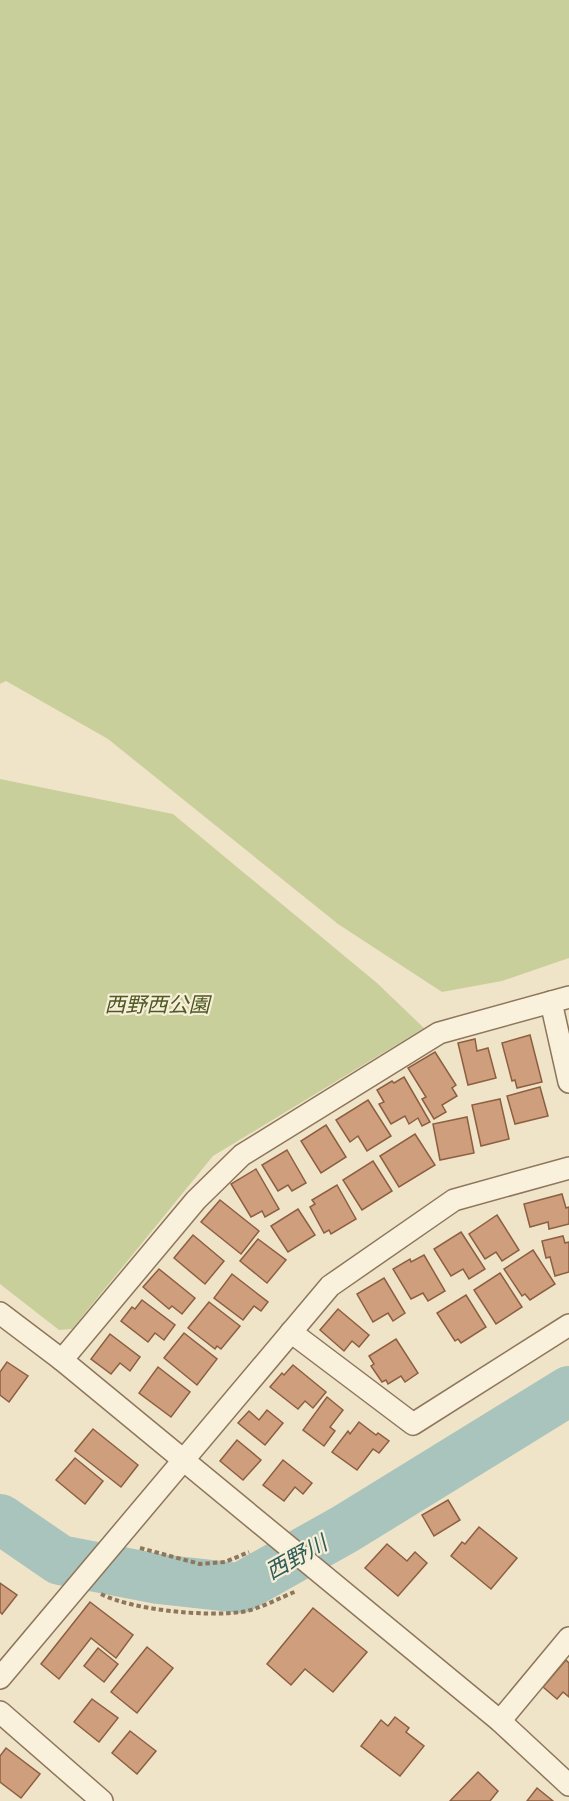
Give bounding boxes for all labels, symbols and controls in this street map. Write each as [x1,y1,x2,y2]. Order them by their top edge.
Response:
park label: 西野西公園 [105,990,212,1018]
water label: 西野川 [260,1527,333,1585]

